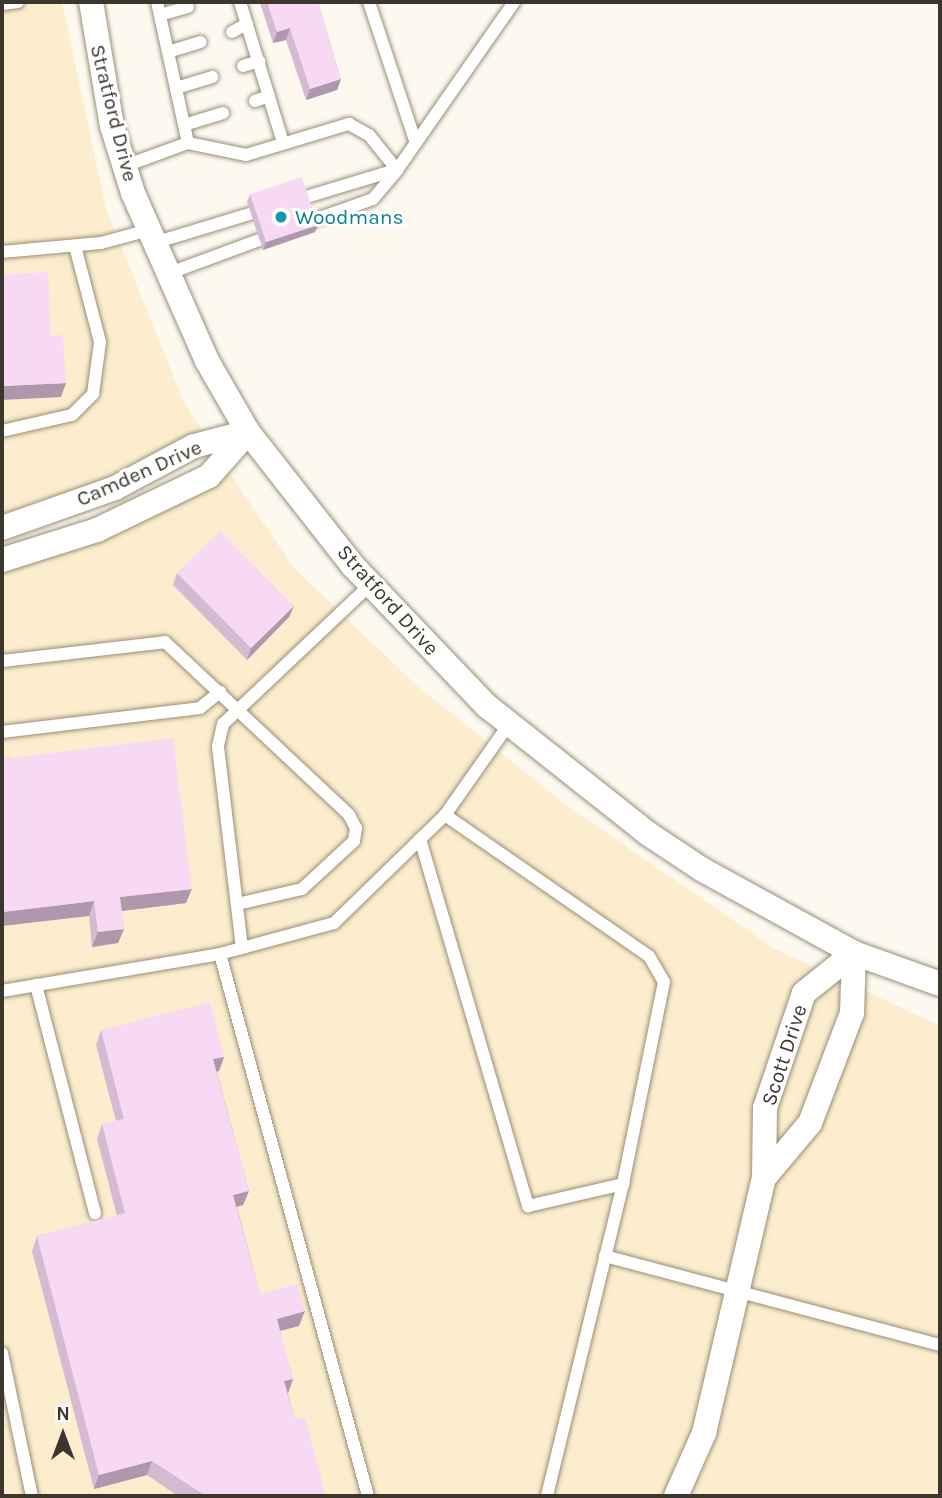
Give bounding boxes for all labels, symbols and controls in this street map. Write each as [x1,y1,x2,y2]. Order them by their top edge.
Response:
street label: Stratford Drive [85,42,143,184]
place label: Woodmans [295,204,403,230]
marker: Woodmans [273,209,289,225]
street label: Camden Drive [73,434,205,512]
street label: Stratford Drive [332,539,444,661]
street label: Scott Drive [756,1001,812,1109]
north arrow [28,1400,98,1470]
text: N [56,1403,70,1425]

